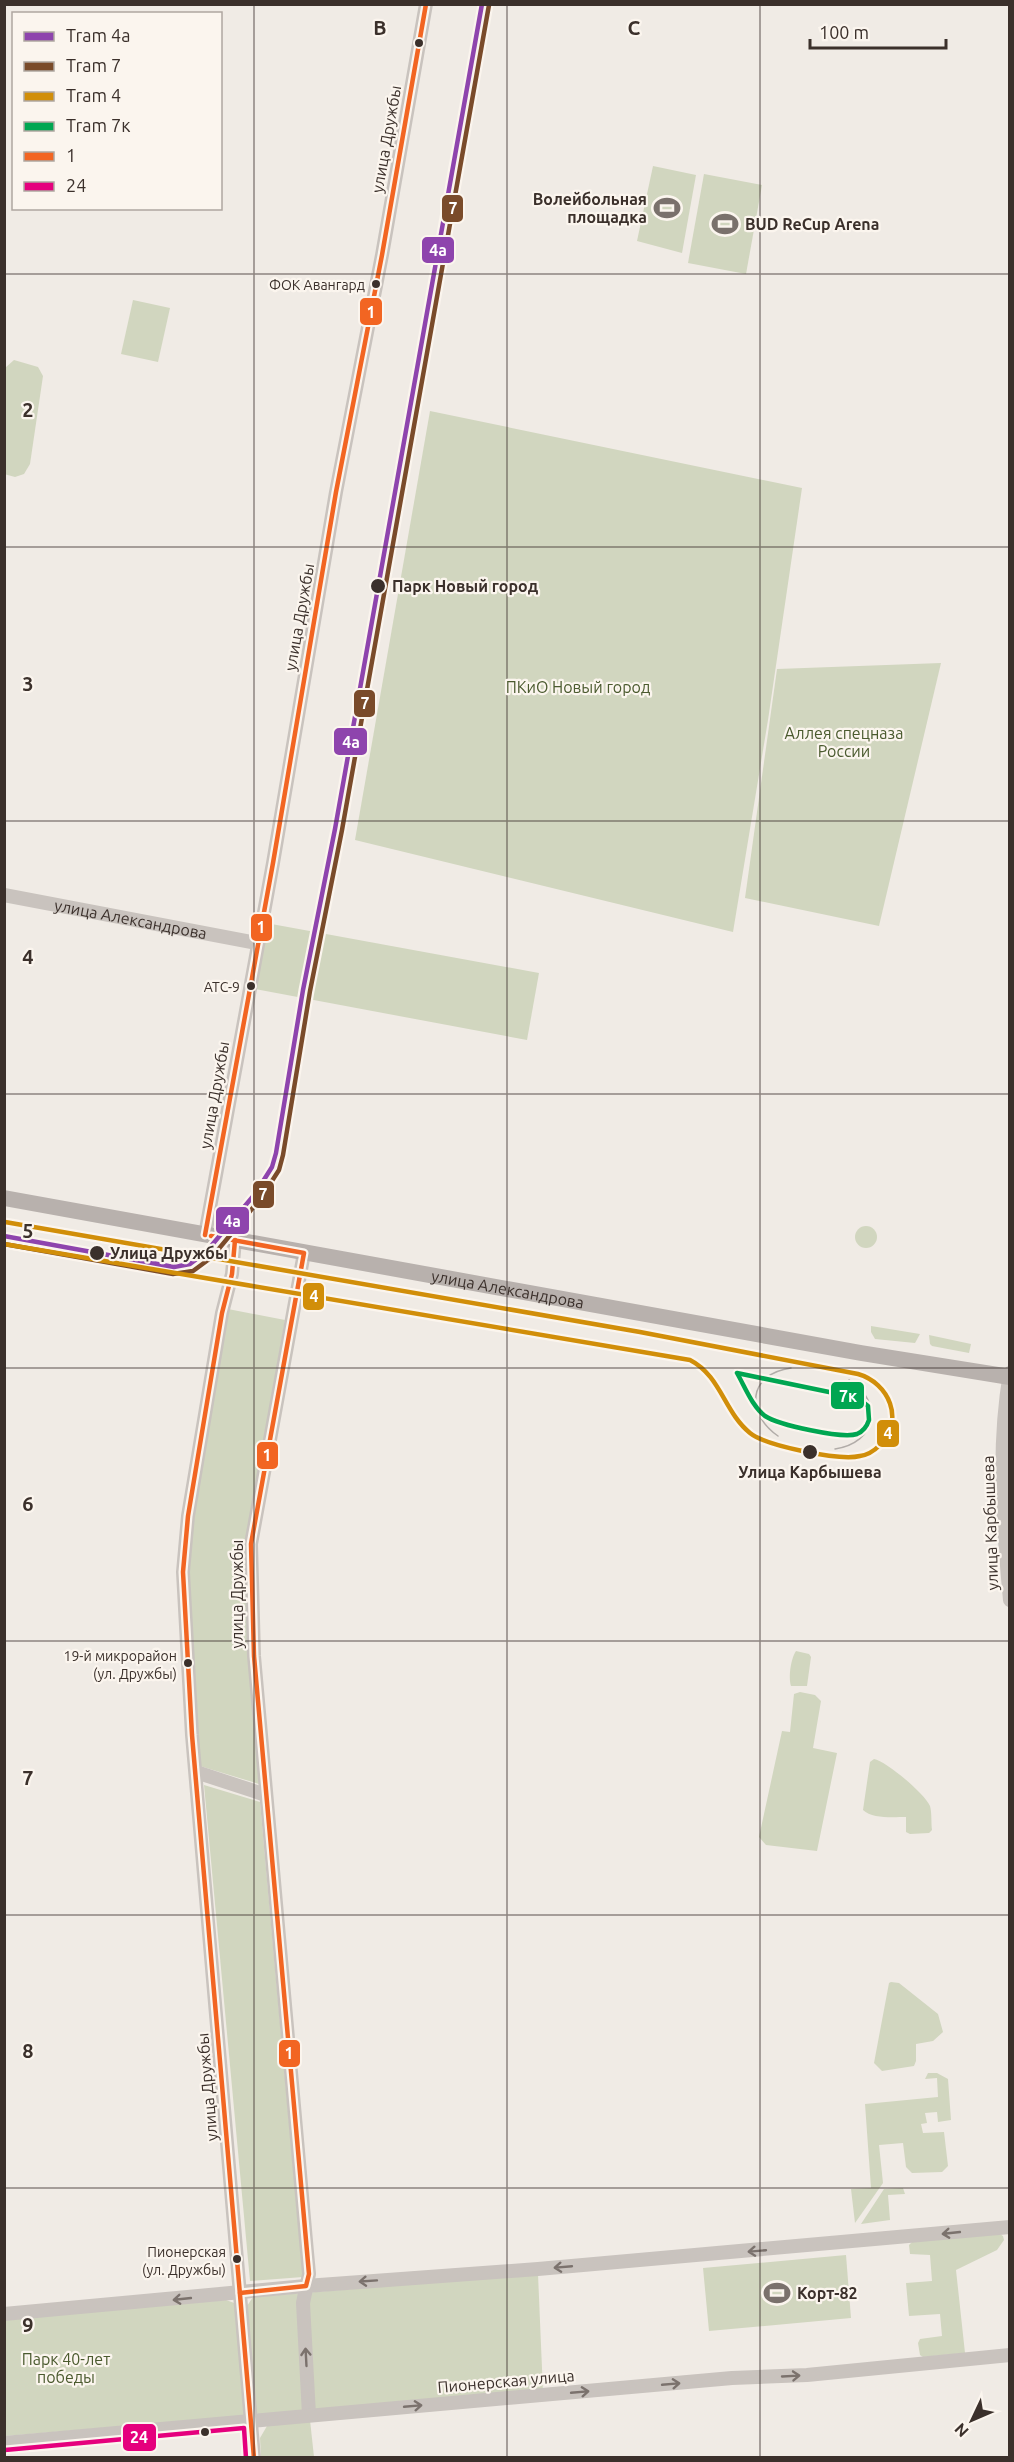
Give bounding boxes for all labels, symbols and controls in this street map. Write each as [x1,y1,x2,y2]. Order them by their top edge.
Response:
legend [12,12,222,210]
scale bar [810,12,946,50]
text: B [373,16,387,39]
text: C [628,16,641,39]
text: 100 m [819,22,869,42]
text: Tram 4а [66,25,131,45]
unlabelled marker [413,37,425,49]
text: Tram 7 [66,55,121,75]
street label: улица Дружбы [368,84,404,194]
text: Tram 4 [66,85,121,105]
text: Tram 7к [66,115,131,135]
text: 1 [66,145,76,165]
text: 24 [66,175,86,195]
place label: Волейбольная площадка [533,190,647,226]
sports icon: Волейбольная площадка [652,193,682,223]
line badge: 7 [441,194,464,223]
text: 7 [448,199,458,217]
sports icon: BUD ReCup Arena [710,209,740,239]
place label: BUD ReCup Arena [745,215,879,233]
line badge: 4а [421,236,455,264]
text: 4а [429,241,447,259]
place label: ФОК Авангард [269,277,365,293]
marker: ФОК Авангард [370,278,382,290]
line badge: 1 [359,297,383,326]
text: 1 [366,303,376,321]
text: 2 [22,398,34,421]
street label: улица Дружбы [281,562,317,672]
marker: Парк Новый город [369,577,387,595]
place label: Парк Новый город [392,577,539,595]
text: 3 [22,672,34,695]
park label: ПКиО Новый город [506,678,650,696]
line badge: 7 [353,689,376,718]
text: 7 [360,694,370,712]
park label: Аллея спецназа России [785,724,903,760]
line badge: 4а [333,727,368,756]
text: 4а [342,733,360,751]
street label: улица Александрова [53,896,208,942]
line badge: 1 [250,913,273,942]
text: 1 [256,918,266,936]
text: 4 [22,945,34,968]
place label: АТС-9 [204,979,240,995]
marker: АТС-9 [245,980,257,992]
street label: улица Дружбы [196,1040,232,1150]
line badge: 7 [252,1180,275,1209]
text: 7 [258,1185,268,1203]
line badge: 4а [215,1206,250,1235]
text: 4а [223,1212,241,1230]
text: 5 [22,1219,34,1242]
marker: Улица Дружбы [88,1244,106,1262]
place label: Улица Дружбы [110,1244,228,1262]
street label: улица Александрова [430,1266,586,1312]
line badge: 4 [302,1282,325,1311]
text: 4 [309,1287,319,1305]
line badge: 7к [830,1381,865,1410]
text: 7к [839,1387,857,1405]
line badge: 4 [876,1419,900,1448]
text: 4 [883,1424,893,1442]
line badge: 1 [256,1441,279,1470]
marker: Улица Карбышева [801,1443,819,1461]
text: 1 [262,1446,272,1464]
street label: улица Карбышева [979,1455,1001,1591]
place label: Улица Карбышева [738,1463,882,1481]
text: 6 [22,1492,34,1515]
street label: улица Дружбы [228,1540,246,1648]
place label: 19-й микрорайон (ул. Дружбы) [64,1648,177,1682]
marker: 19-й микрорайон (ул. Дружбы) [182,1657,194,1669]
text: 7 [22,1766,34,1789]
street label: улица Дружбы [193,2032,221,2142]
text: 8 [22,2039,34,2062]
line badge: 1 [278,2039,301,2068]
text: 1 [284,2044,294,2062]
one-way arrow [942,2228,962,2239]
place label: Пионерская (ул. Дружбы) [142,2244,226,2278]
one-way arrow [748,2246,768,2257]
marker: Пионерская (ул. Дружбы) [231,2253,243,2265]
one-way arrow [553,2262,573,2273]
one-way arrow [359,2276,379,2287]
sports icon: Корт-82 [762,2278,792,2308]
place label: Корт-82 [797,2284,858,2302]
one-way arrow [173,2294,193,2305]
text: 9 [22,2313,34,2336]
one-way arrow [301,2347,312,2367]
park label: Парк 40-лет победы [22,2350,110,2386]
street label: Пионерская улица [437,2366,575,2396]
one-way arrow [780,2370,800,2381]
one-way arrow [661,2378,681,2389]
one-way arrow [569,2386,589,2397]
north arrow [942,2390,1002,2450]
one-way arrow [402,2400,422,2411]
text: N [951,2420,972,2441]
line badge: 24 [122,2423,157,2452]
unlabelled marker [199,2426,211,2438]
text: 24 [130,2428,148,2446]

